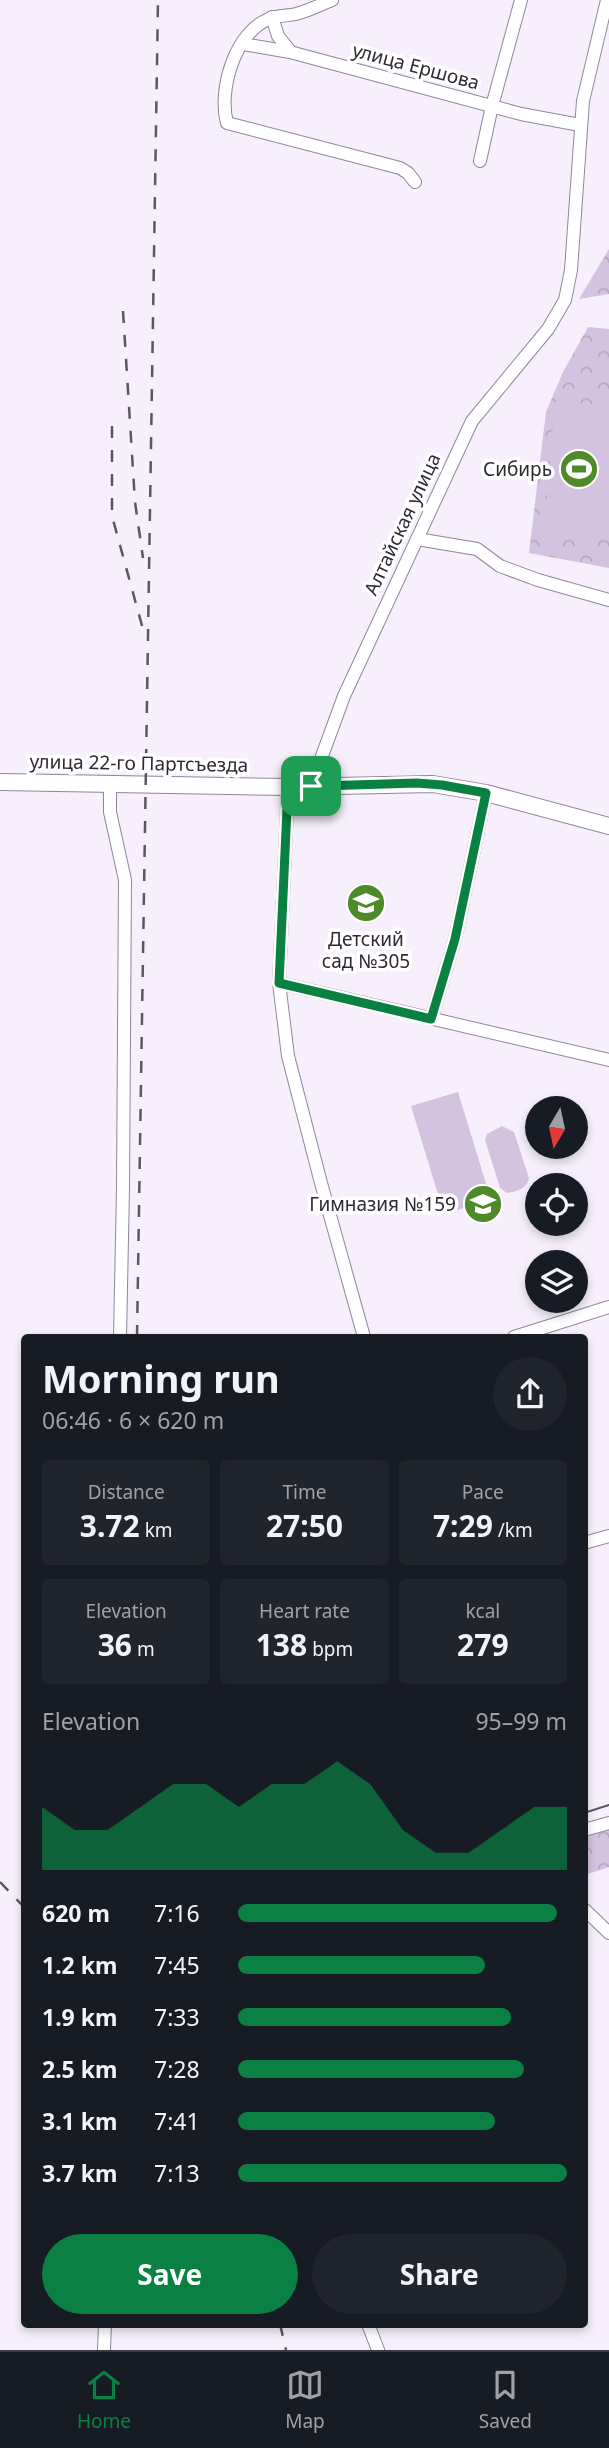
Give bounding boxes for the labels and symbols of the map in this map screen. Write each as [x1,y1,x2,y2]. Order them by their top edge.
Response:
street label: улица Ершова [350,37,482,95]
sports icon: Сибирь [558,448,600,490]
street label: Алтайская улица [358,449,446,599]
place label: Сибирь [483,456,552,482]
street label: улица 22-го Партсъезда [30,748,248,778]
pin [281,756,341,816]
school or university icon: Детский сад №305 [345,882,387,924]
place label: Детский сад №305 [322,926,410,974]
north arrow [525,1096,588,1158]
school or university icon: Гимназия №159 [462,1183,504,1225]
place label: Гимназия №159 [309,1191,456,1217]

